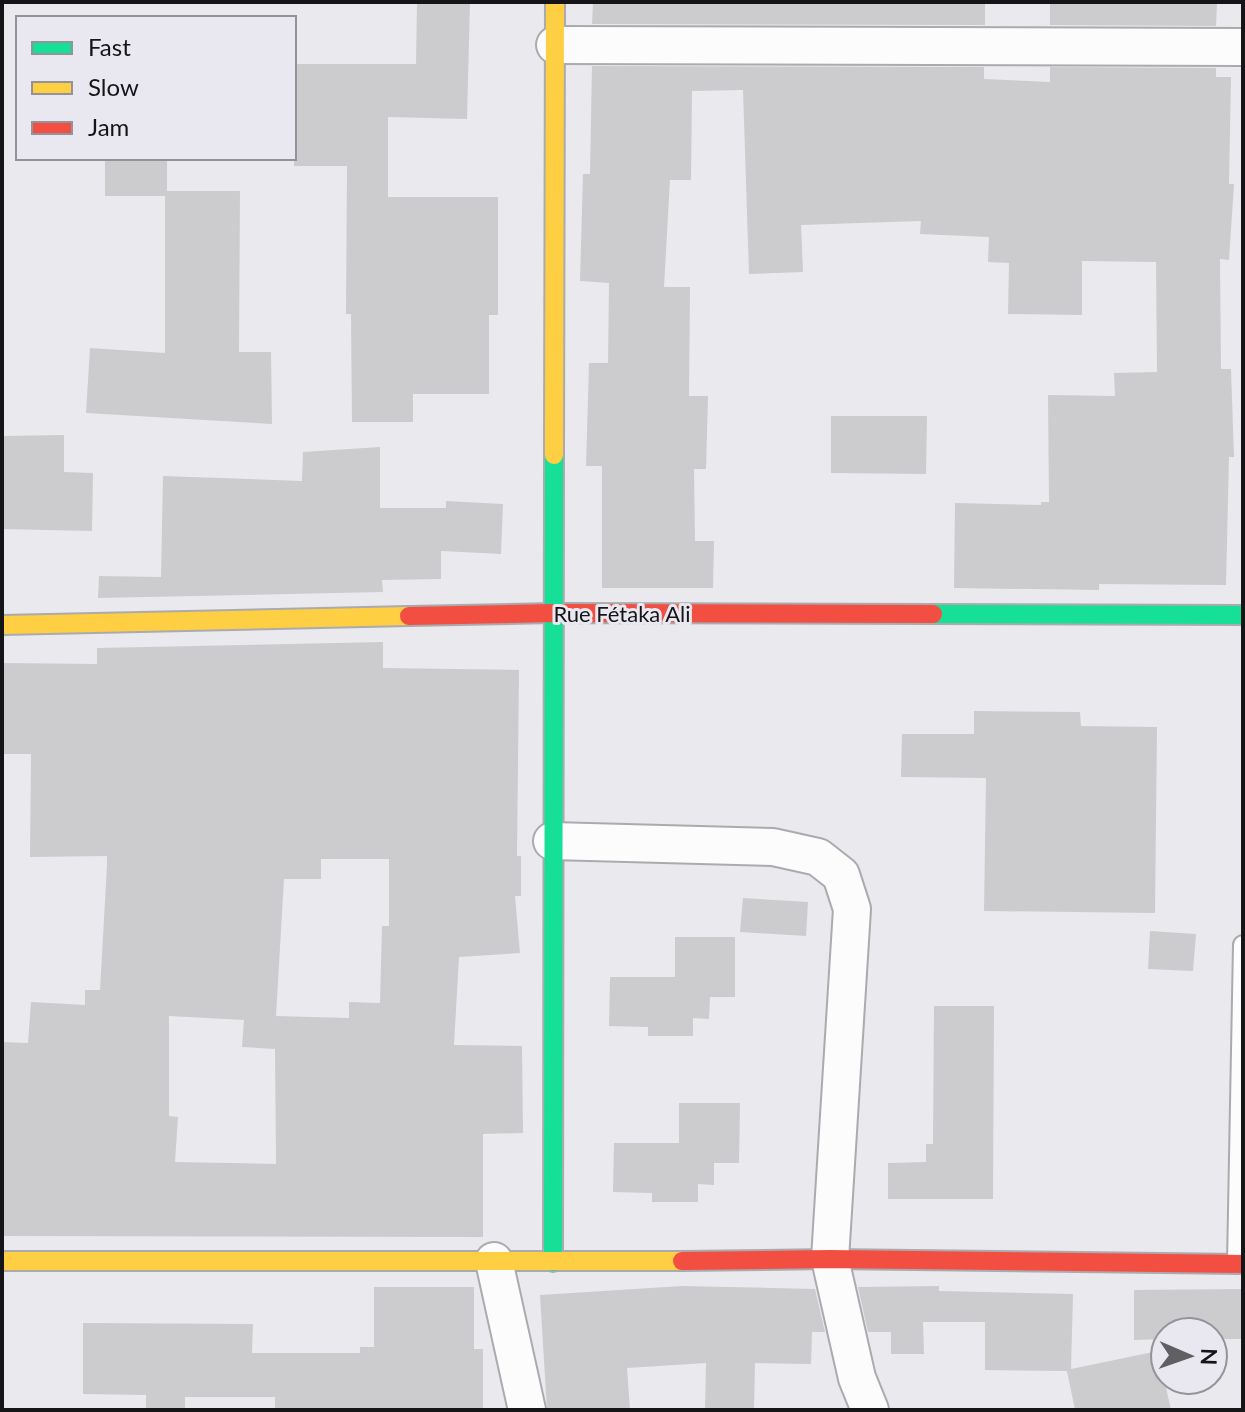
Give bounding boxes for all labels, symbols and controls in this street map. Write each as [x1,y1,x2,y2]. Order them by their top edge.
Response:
legend [16,16,296,160]
text: Fast [88,32,131,61]
text: Slow [88,72,139,101]
text: Jam [88,112,129,141]
street label: Rue Fétaka Ali [553,600,691,627]
north arrow [1149,1316,1229,1396]
text: N [1196,1348,1223,1366]

